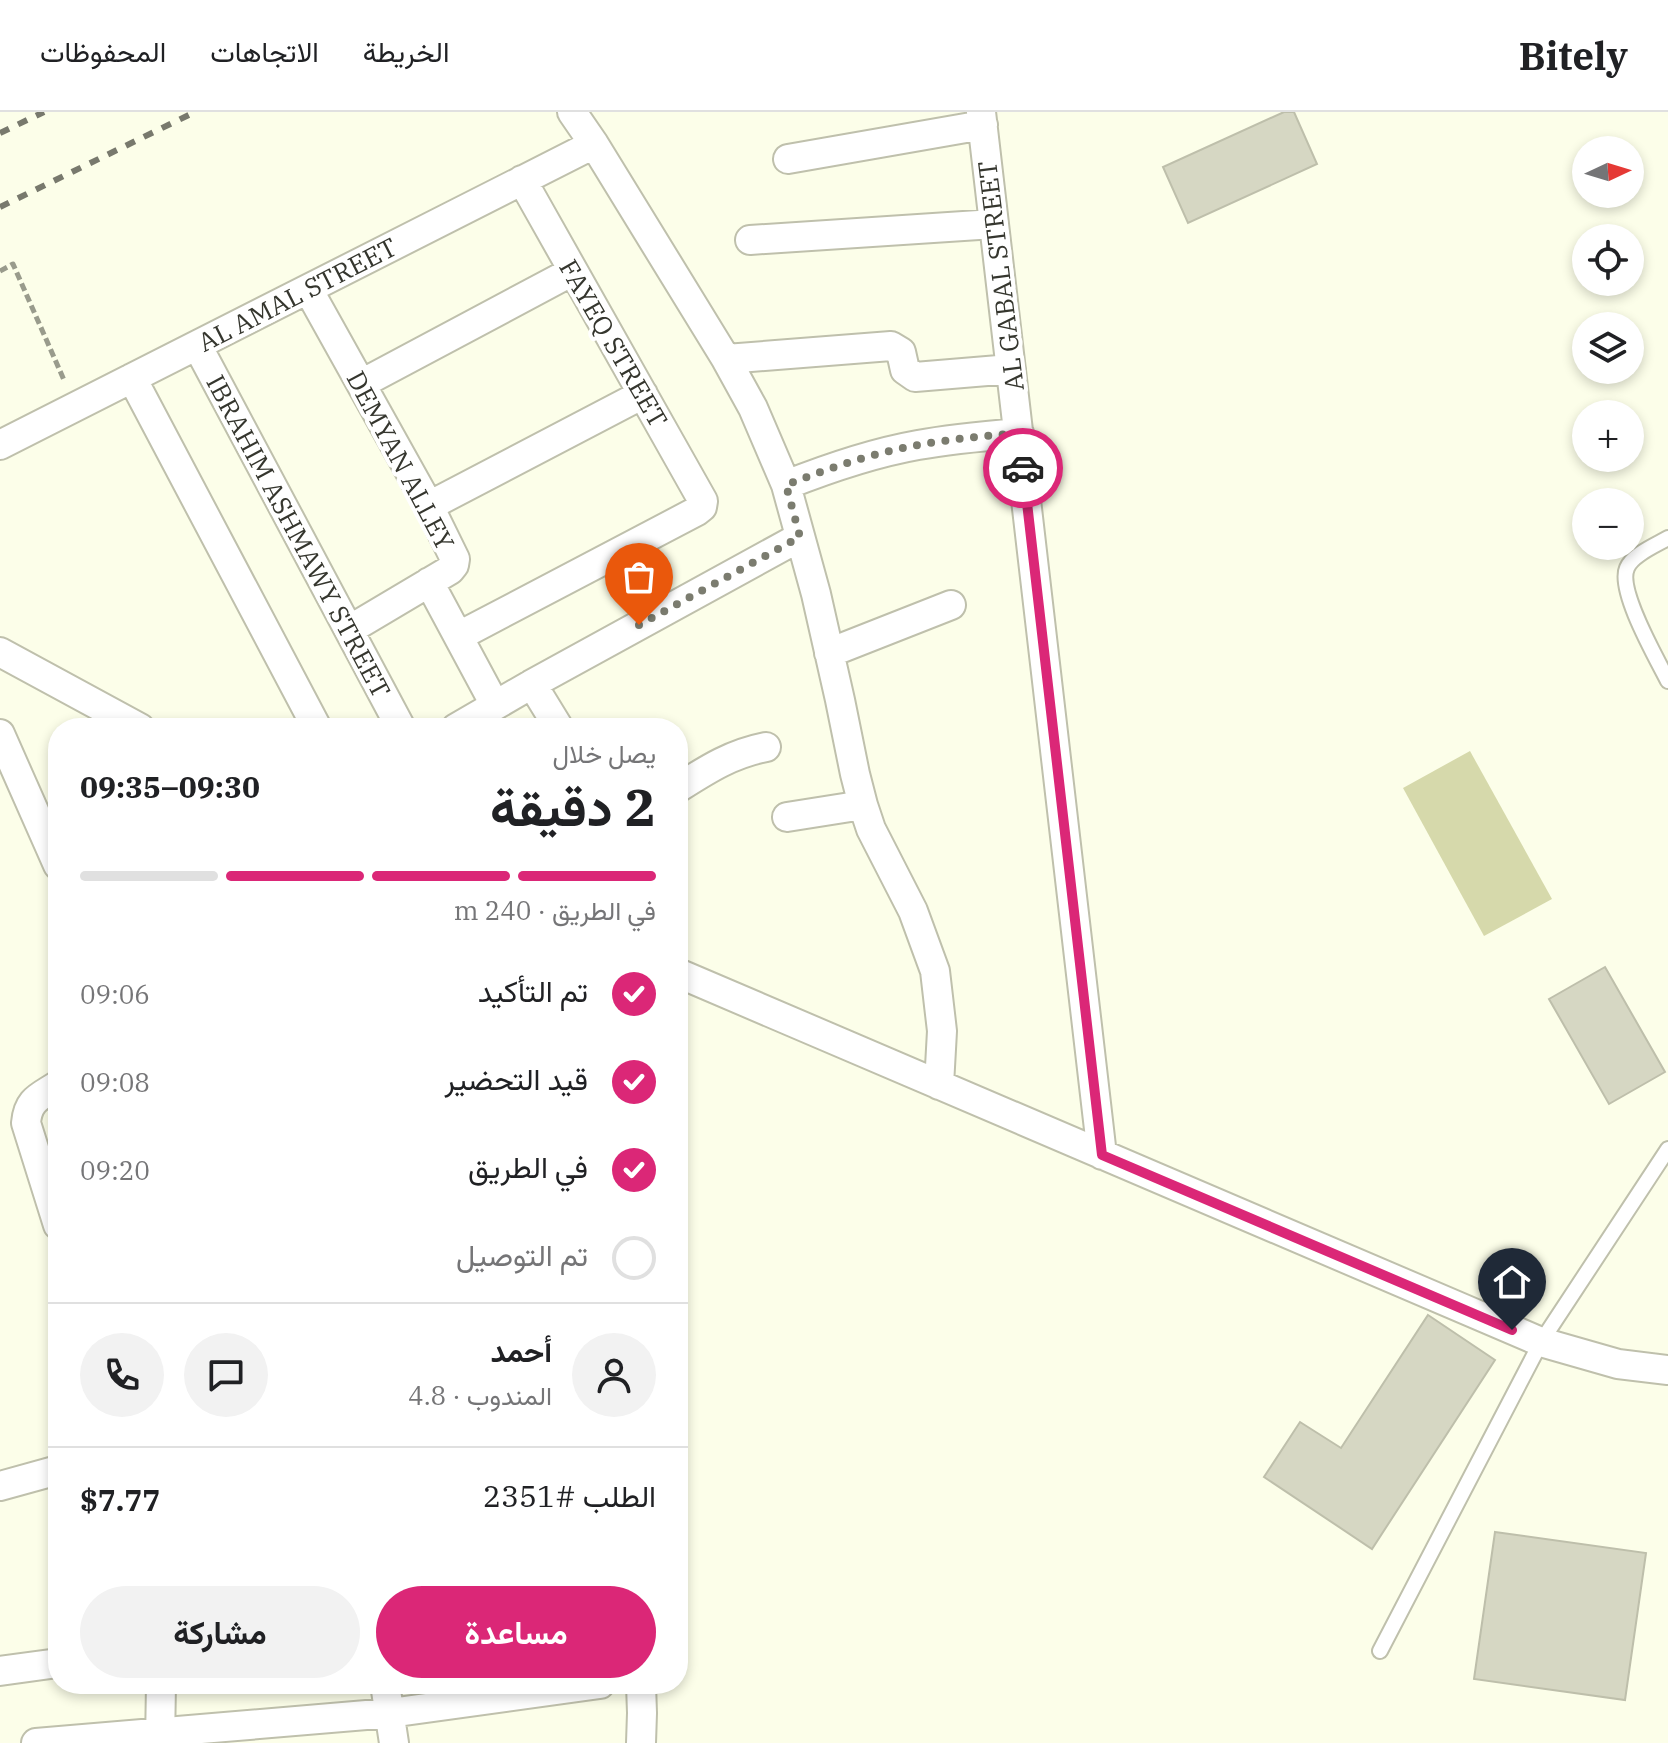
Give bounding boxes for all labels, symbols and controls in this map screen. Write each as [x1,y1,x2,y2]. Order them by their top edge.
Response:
text: Bitely [1519,31,1628,80]
text: المحفوظات [40,33,166,70]
text: الاتجاهات [210,33,319,70]
text: الخريطة [363,33,449,70]
north arrow [1572,136,1644,208]
map controls [1572,136,1644,560]
street label: AL GABAL STREET [969,159,1031,393]
button: locate [1572,224,1644,296]
street label: AL AMAL STREET [192,229,402,359]
street label: FAYEQ STREET [552,253,676,433]
button: layers [1572,312,1644,384]
street label: DEMYAN ALLEY [339,365,463,555]
street label: IBRAHIM ASHMAWY STREET [199,369,399,703]
button: + [1572,400,1644,472]
courier [983,428,1063,508]
icon: car [1001,446,1045,490]
button: − [1572,488,1644,560]
pin [605,543,673,625]
icon: bag [617,555,661,599]
text: يصل خلال [552,736,656,770]
text: 09:30–09:35 [80,767,260,806]
text: 2 دقيقة [490,773,656,840]
text: في الطريق · 240 m [454,893,656,927]
text: تم التأكيد [478,971,588,1010]
icon: check [612,972,656,1016]
text: 09:06 [80,977,150,1011]
text: قيد التحضير [444,1059,588,1098]
icon: check [612,1060,656,1104]
text: 09:08 [80,1065,150,1099]
text: في الطريق [468,1147,588,1186]
icon: check [612,1148,656,1192]
text: 09:20 [80,1153,150,1187]
text: تم التوصيل [456,1235,588,1274]
pin [1478,1248,1546,1330]
icon: home [1490,1260,1534,1304]
text: أحمد [490,1331,552,1370]
button: phone [80,1333,164,1417]
button: chat [184,1333,268,1417]
button: person [572,1333,656,1417]
text: المندوب · 4.8 [408,1378,552,1412]
text: الطلب #2351 [483,1476,656,1515]
text: $7.77 [80,1480,160,1519]
button: مشاركة [80,1586,360,1678]
button: مساعدة [376,1586,656,1678]

